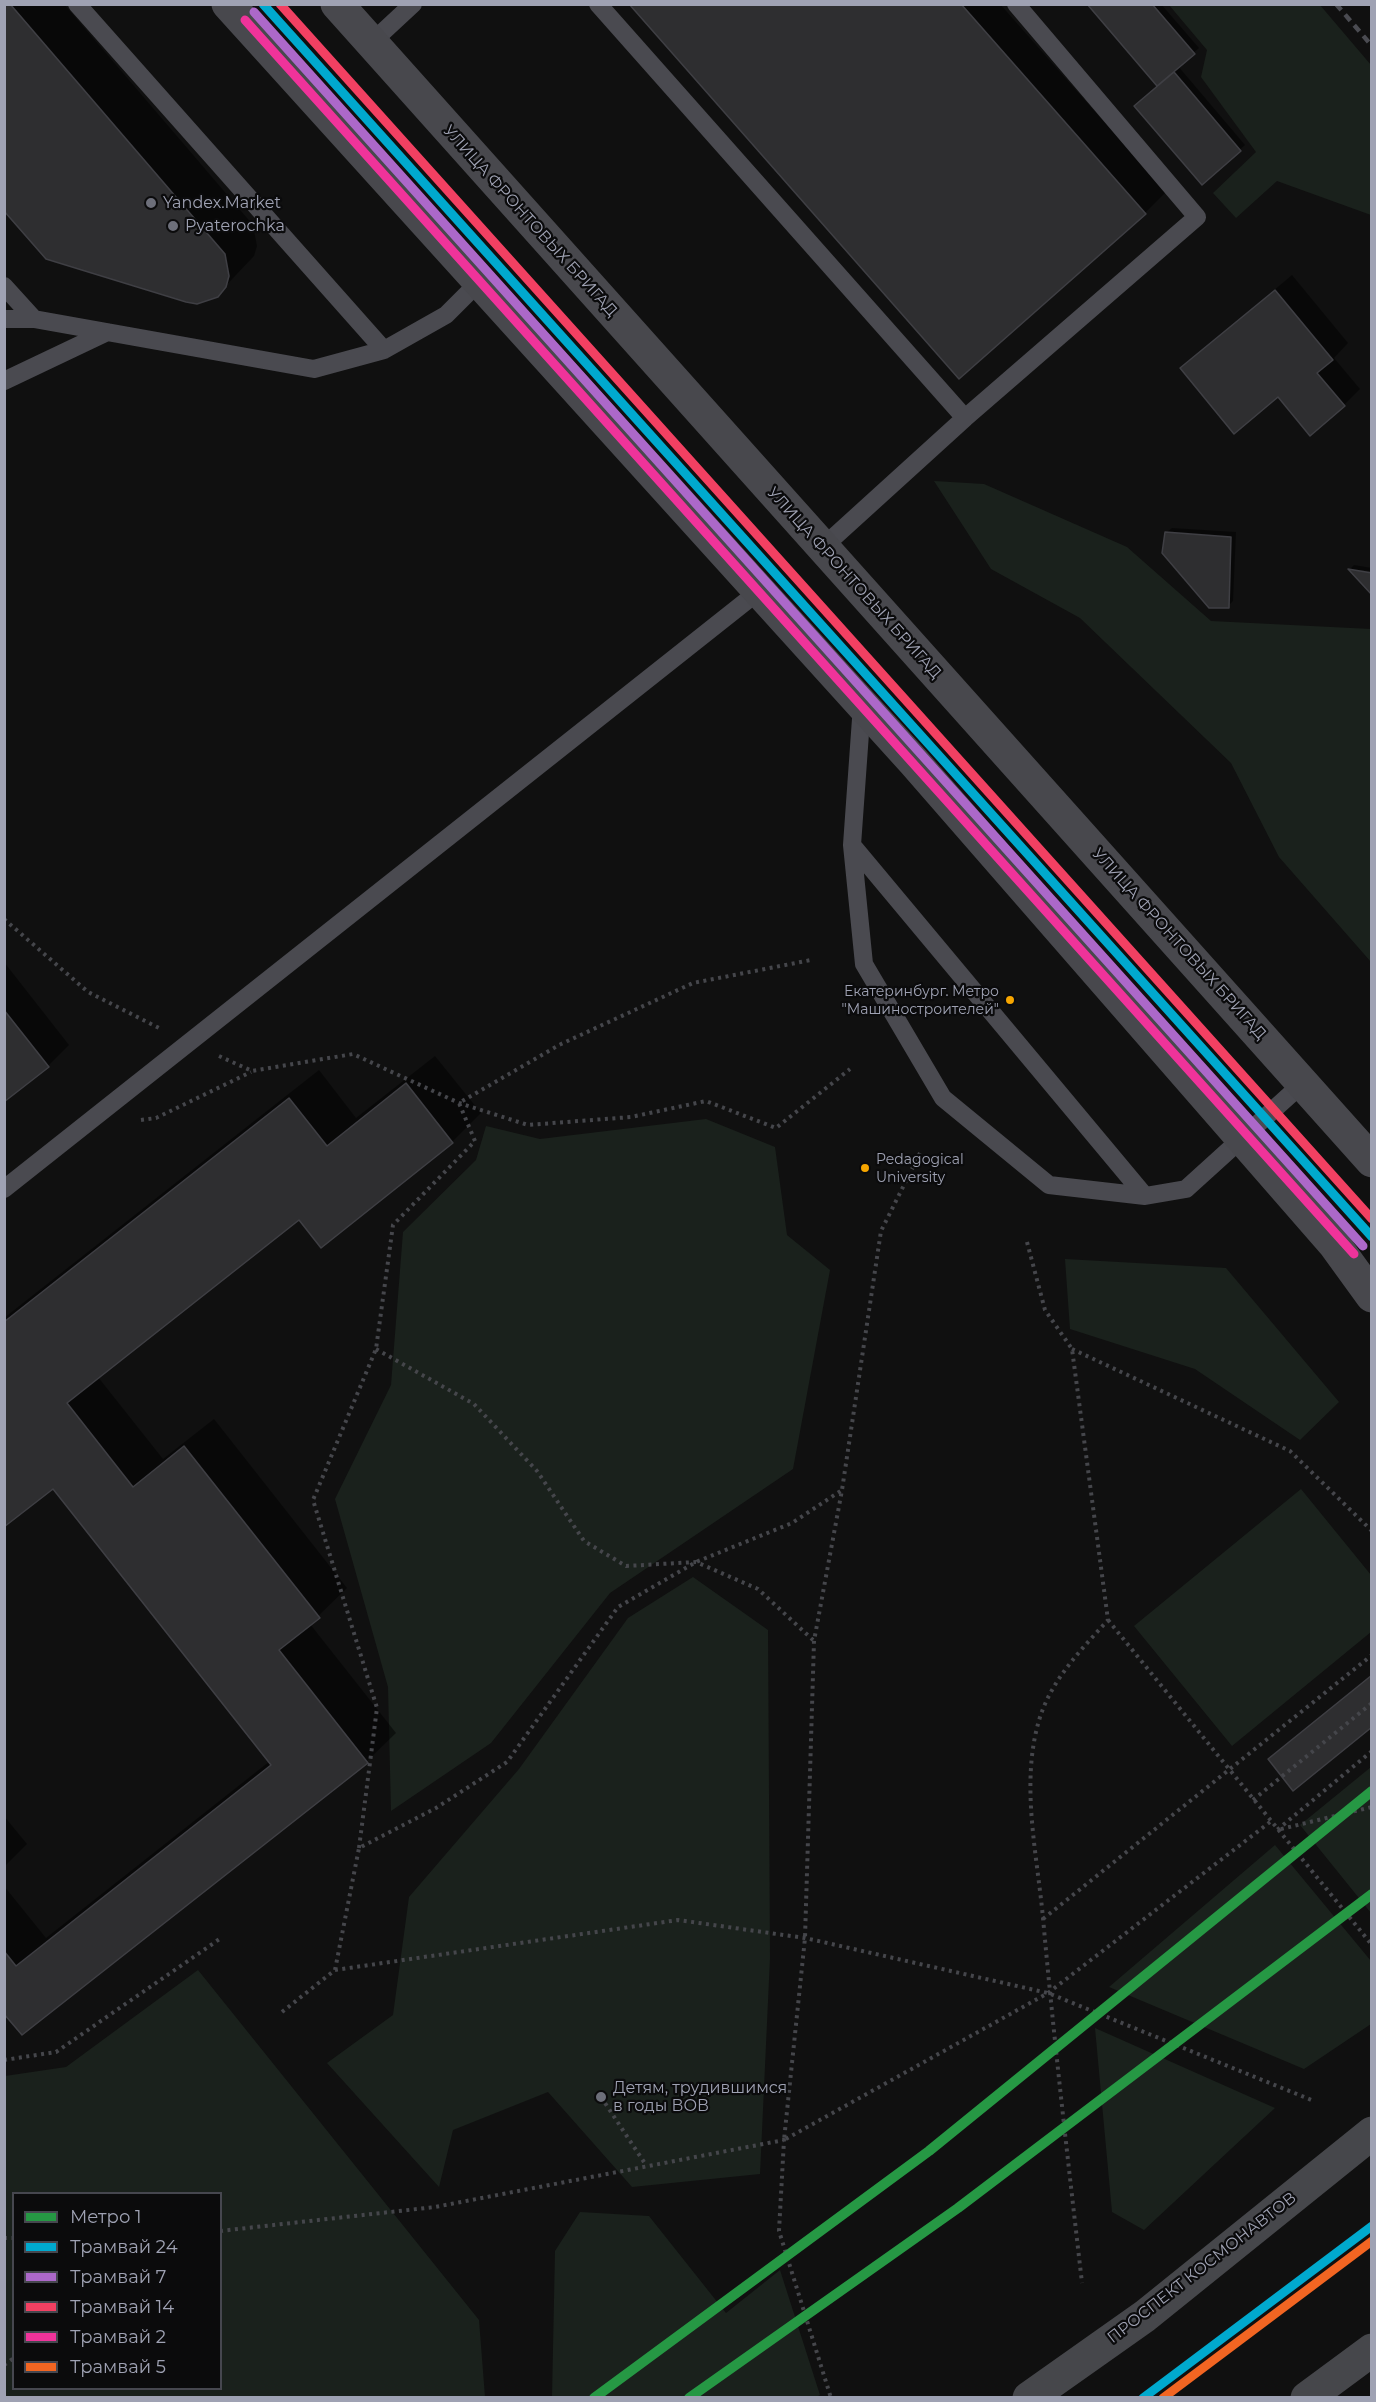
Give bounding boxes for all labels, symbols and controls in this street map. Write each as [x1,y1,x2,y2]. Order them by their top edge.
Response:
street label: УЛИЦА ФРОНТОВЫХ БРИГАД [439,121,621,321]
place label: Yandex.Market [163,193,281,213]
marker: Yandex.Market [144,196,158,210]
place label: Pyaterochka [185,216,285,236]
marker: Pyaterochka [166,219,180,233]
street label: УЛИЦА ФРОНТОВЫХ БРИГАД [763,483,945,683]
street label: УЛИЦА ФРОНТОВЫХ БРИГАД [1088,844,1270,1044]
place label: Екатеринбург. Метро "Машиностроителей" [842,984,999,1017]
marker: Екатеринбург. Метро "Машиностроителей" [1004,994,1016,1006]
place label: Pedagogical University [876,1152,964,1184]
marker: Pedagogical University [859,1162,871,1174]
place label: Детям, трудившимся в годы ВОВ [613,2078,787,2116]
marker: Детям, трудившимся в годы ВОВ [594,2090,608,2104]
street label: ПРОСПЕКТ КОСМОНАВТОВ [1104,2188,1300,2348]
legend [12,2192,222,2390]
text: Метро 1 [70,2206,142,2228]
text: Трамвай 24 [70,2236,178,2258]
text: Трамвай 7 [70,2266,166,2288]
text: Трамвай 14 [70,2296,174,2318]
text: Трамвай 2 [70,2326,166,2348]
text: Трамвай 5 [70,2356,166,2378]

